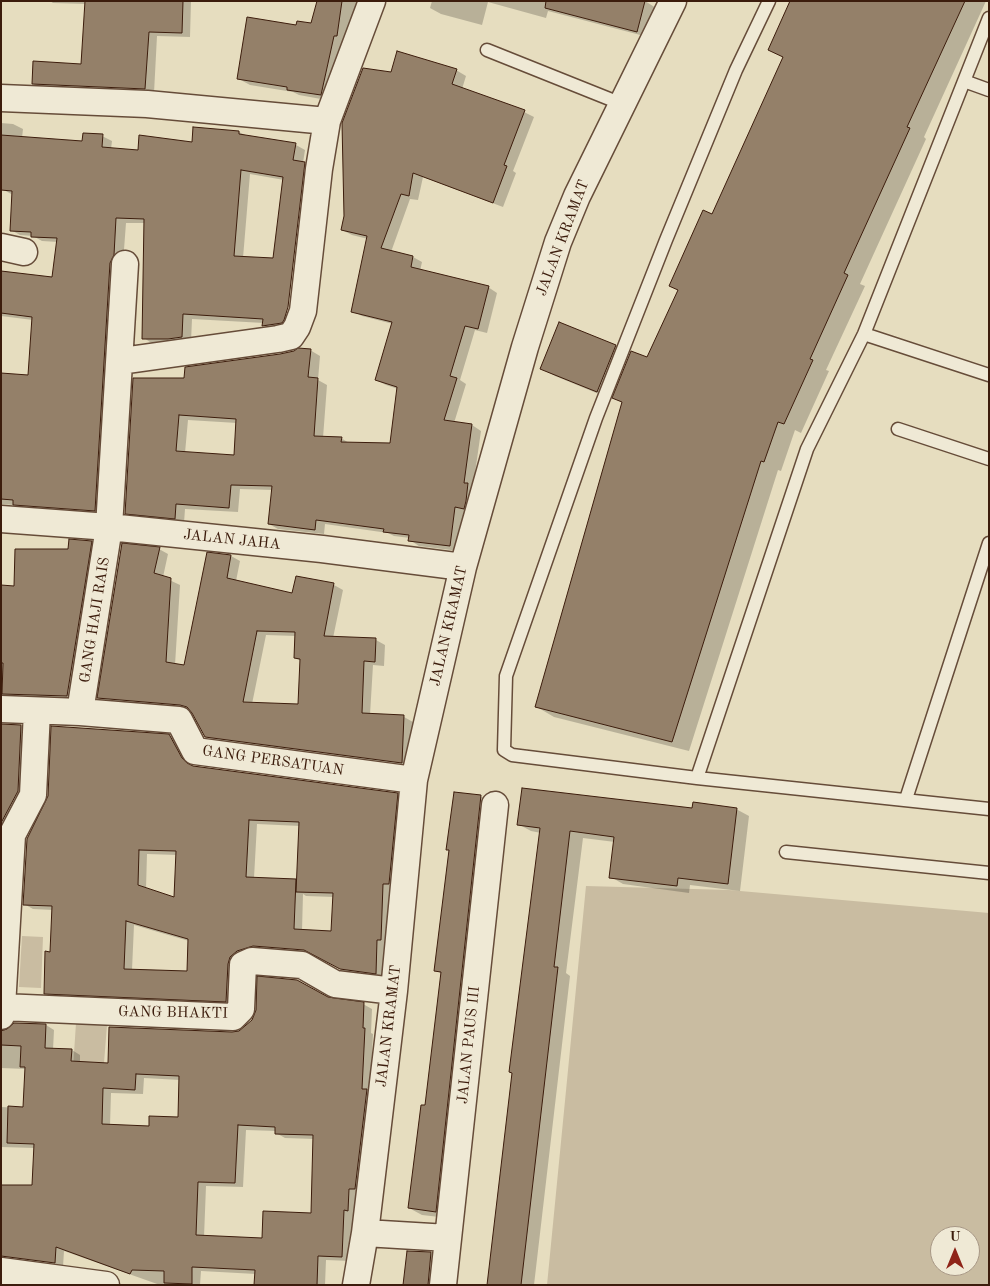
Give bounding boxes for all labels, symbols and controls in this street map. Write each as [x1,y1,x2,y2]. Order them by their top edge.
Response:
street label: JALAN KRAMAT [533,177,593,299]
street label: JALAN JAHA [182,526,282,554]
street label: GANG HAJI RAIS [76,556,114,684]
street label: JALAN KRAMAT [426,564,472,688]
street label: GANG PERSATUAN [201,742,345,780]
street label: JALAN KRAMAT [373,964,405,1088]
street label: JALAN PAUS III [454,985,484,1105]
street label: GANG BHAKTI [118,1003,228,1023]
north arrow [930,1226,980,1276]
text: U [949,1230,961,1244]

